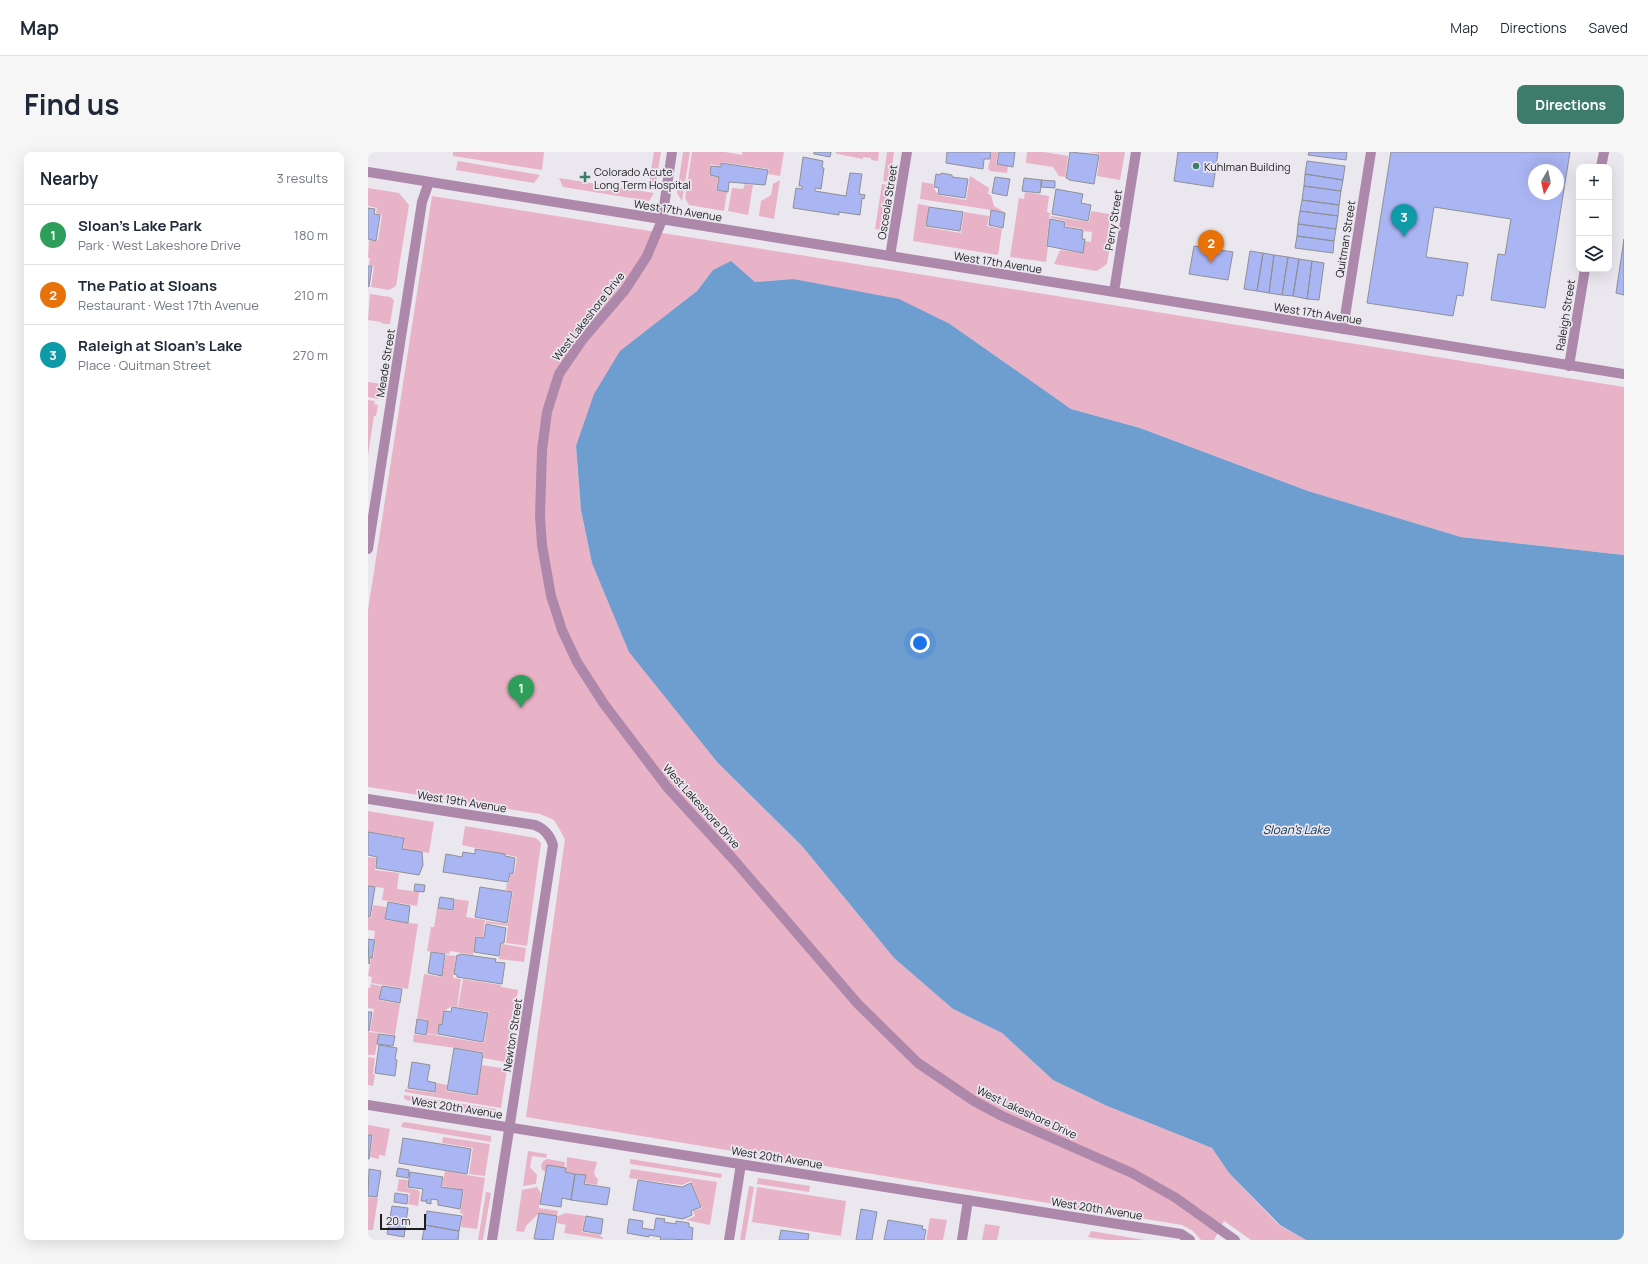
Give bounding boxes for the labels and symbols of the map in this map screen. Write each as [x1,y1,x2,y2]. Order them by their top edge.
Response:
place label: Kuhlman Building [1204,159,1291,174]
marker: Kuhlman Building [1191,161,1201,171]
street label: Osceola Street [874,163,900,241]
place label: Colorado Acute Long Term Hospital [594,164,691,192]
north arrow [1528,164,1564,200]
marker: Colorado Acute Long Term Hospital [579,171,591,183]
street label: Perry Street [1101,189,1125,251]
street label: West 17th Avenue [633,196,724,224]
street label: Quitman Street [1331,199,1359,279]
pin: 3 [1391,204,1417,237]
pin: 2 [1198,230,1224,263]
street label: West 17th Avenue [953,248,1044,276]
street label: West Lakeshore Drive [549,268,628,364]
street label: Raleigh Street [1552,278,1578,352]
street label: West 17th Avenue [1273,299,1364,327]
street label: Meade Street [372,328,398,398]
your location [910,633,930,653]
pin: 1 [508,675,534,708]
street label: West Lakeshore Drive [660,760,744,852]
street label: West 19th Avenue [416,787,508,816]
water label: Sloan's Lake [1263,821,1330,838]
street label: Newton Street [499,997,525,1073]
street label: West Lakeshore Drive [974,1082,1080,1142]
street label: West 20th Avenue [410,1092,504,1122]
street label: West 20th Avenue [730,1142,824,1172]
street label: West 20th Avenue [1050,1193,1144,1223]
scale bar [380,1212,426,1231]

